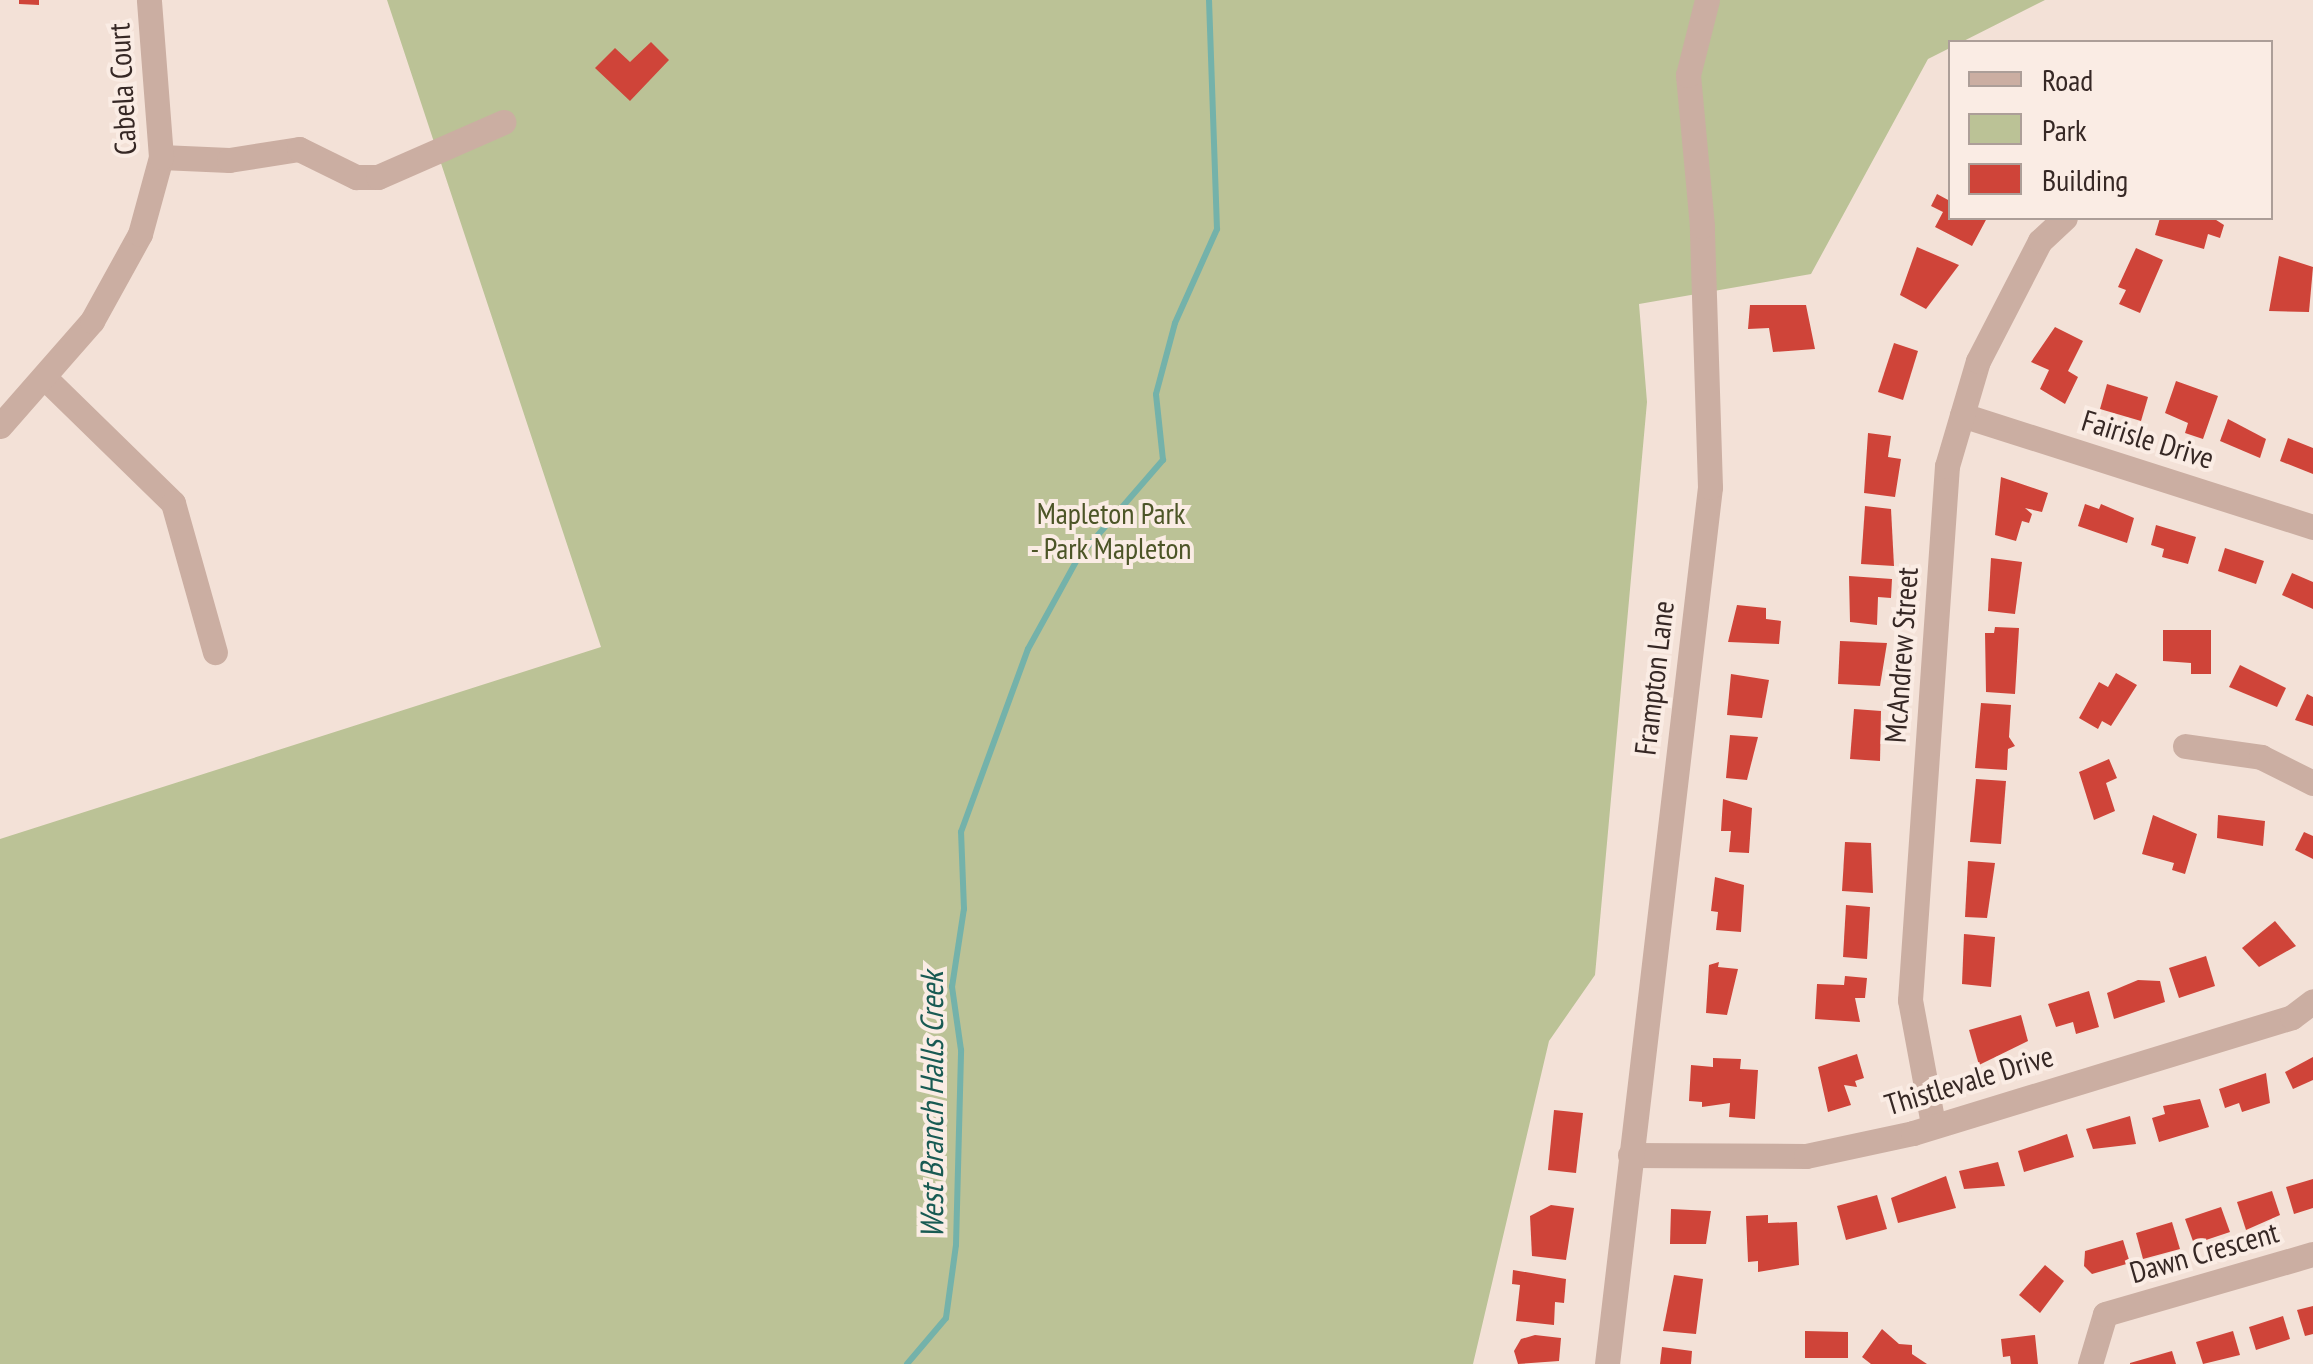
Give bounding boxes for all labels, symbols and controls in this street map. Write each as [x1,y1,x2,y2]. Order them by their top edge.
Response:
street label: Cabela Court [101,22,143,156]
legend [1948,40,2273,220]
text: Road [2042,60,2093,99]
text: Park [2042,110,2087,149]
text: Building [2042,160,2128,199]
street label: Fairisle Drive [2078,402,2218,476]
park label: Mapleton Park - Park Mapleton [1029,495,1193,566]
street label: McAndrew Street [1877,566,1925,744]
street label: Frampton Lane [1627,599,1681,757]
water label: West Branch Halls Creek [912,972,950,1238]
street label: Thistlevale Drive [1880,1037,2058,1123]
street label: Dawn Crescent [2125,1214,2283,1290]

